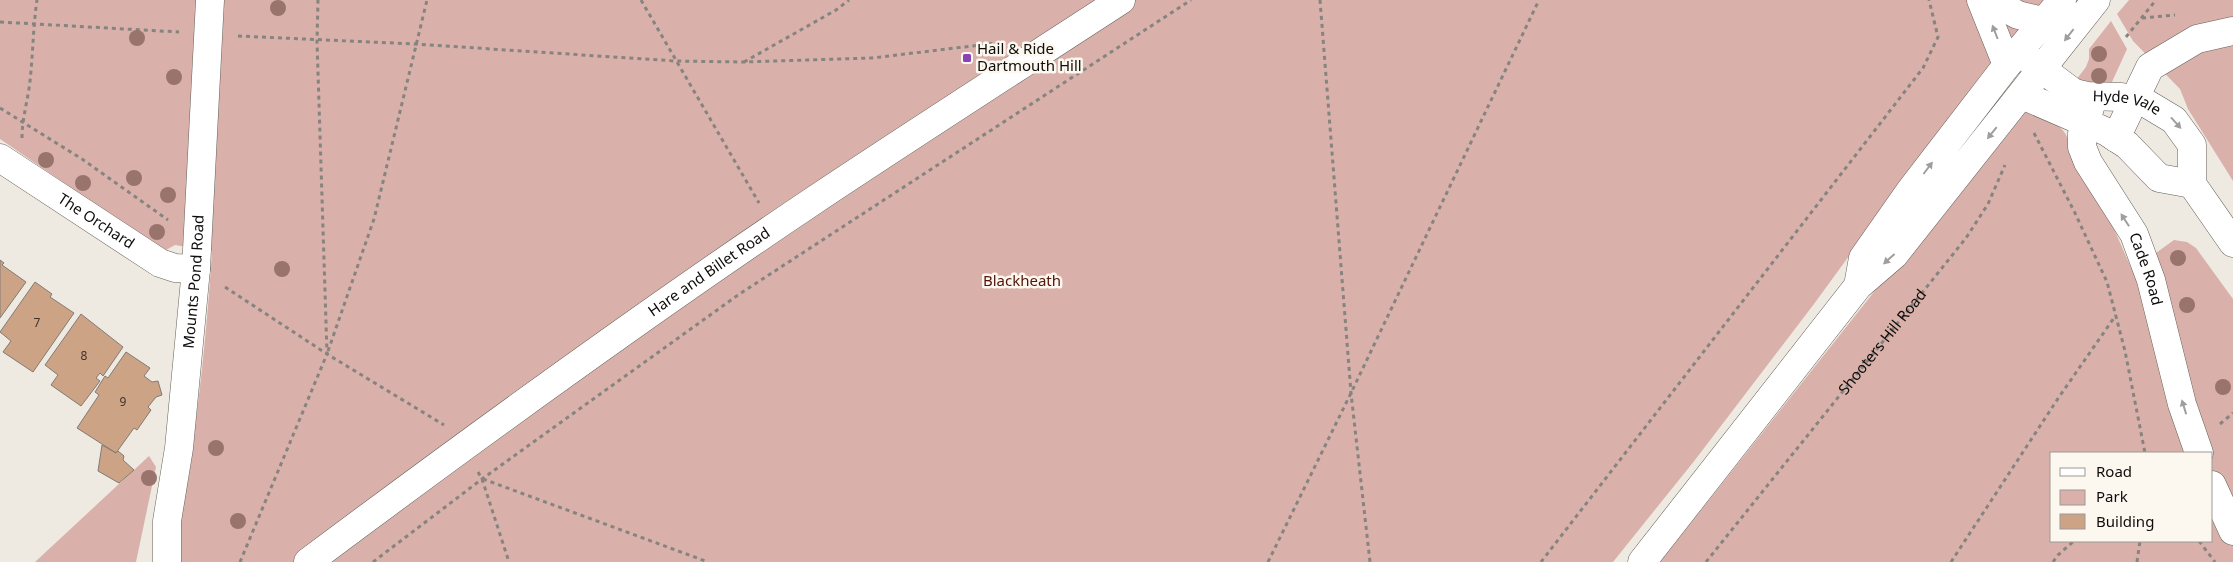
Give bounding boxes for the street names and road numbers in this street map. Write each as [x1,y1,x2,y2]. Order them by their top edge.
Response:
street label: Hyde Vale [2092,85,2165,119]
street label: The Orchard [55,188,139,253]
street label: Mounts Pond Road [177,214,208,349]
street label: Hare and Billet Road [644,222,773,320]
street label: Cade Road [2125,229,2168,307]
street label: Shooters Hill Road [1833,285,1930,398]

